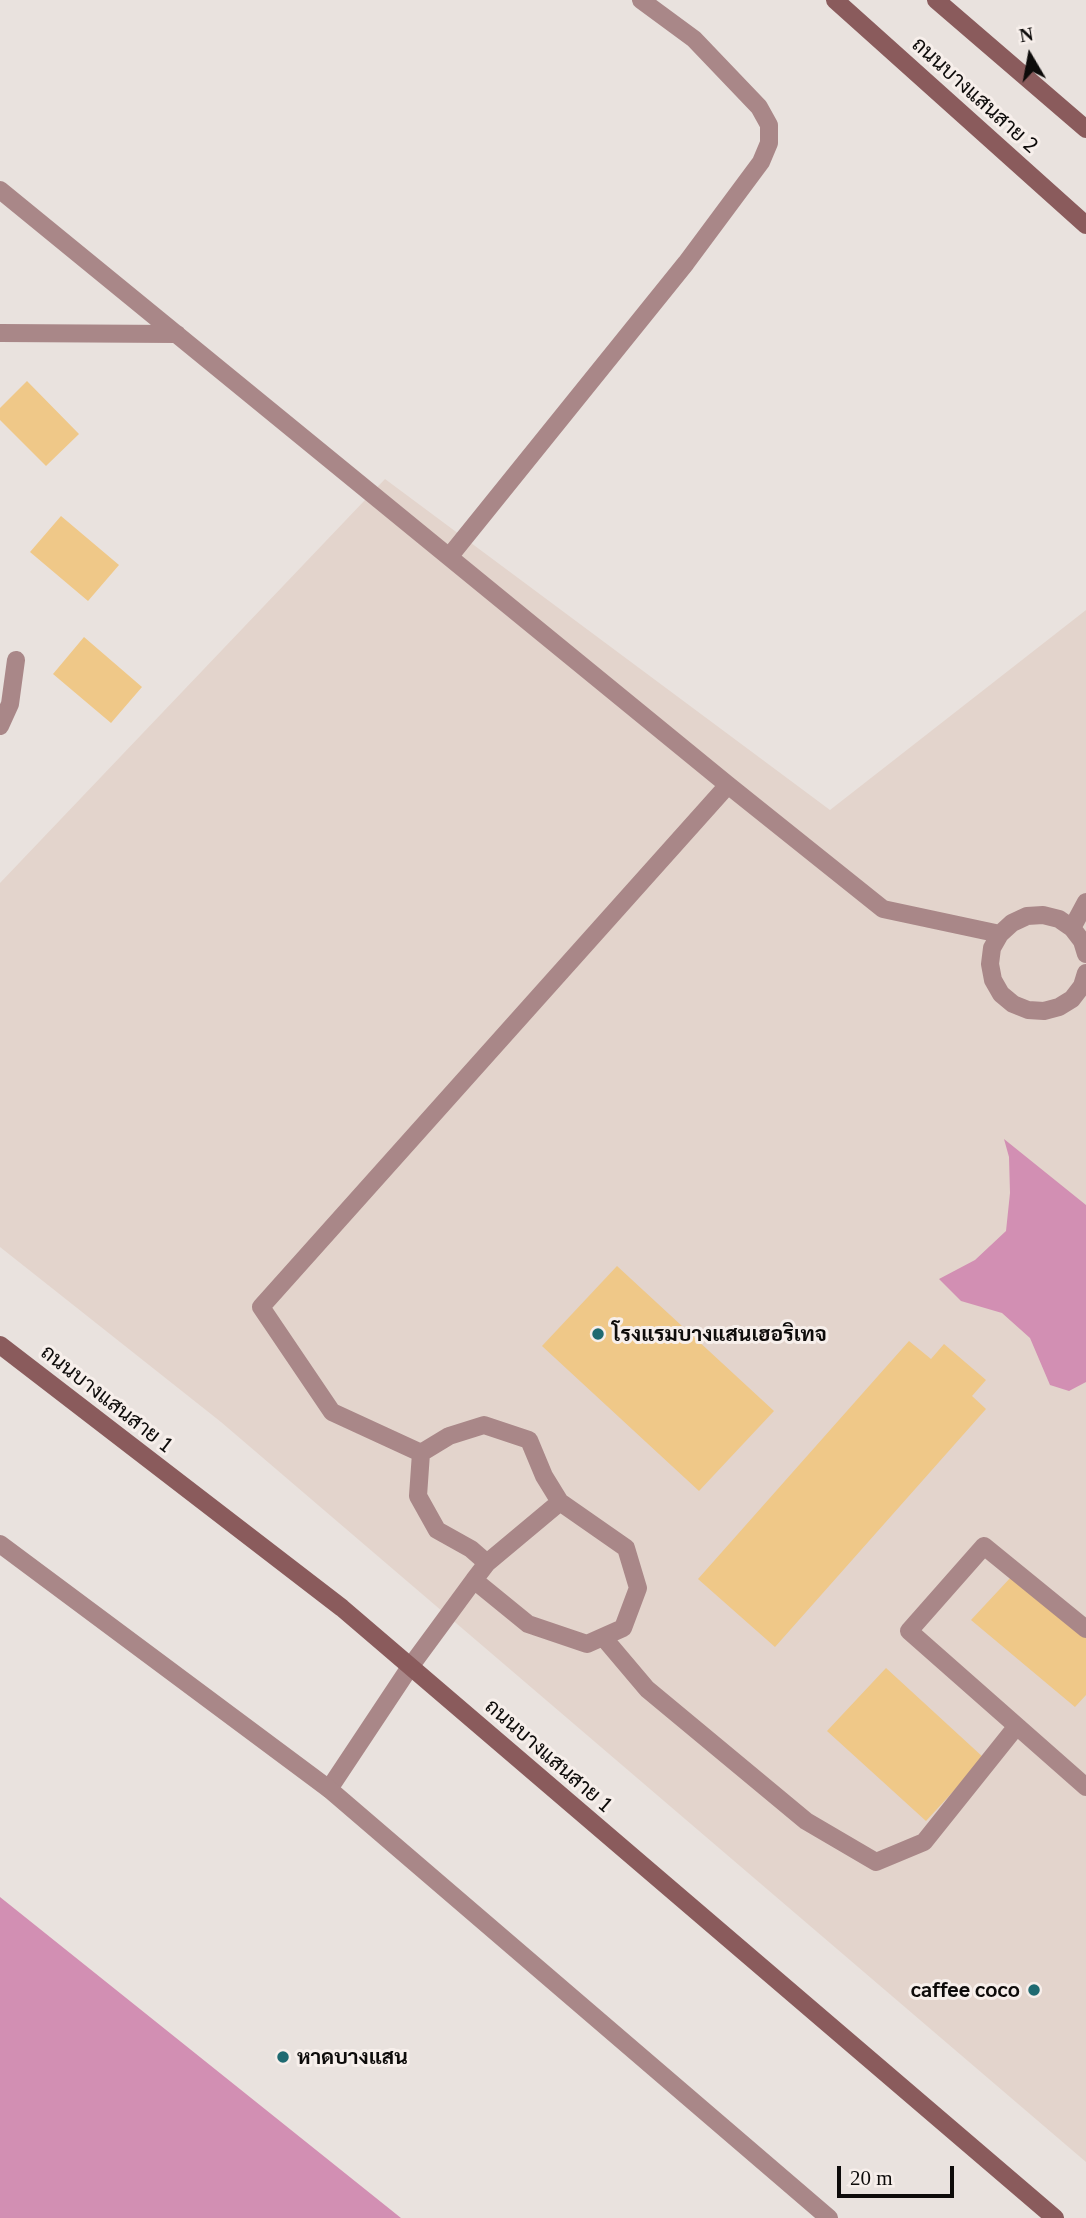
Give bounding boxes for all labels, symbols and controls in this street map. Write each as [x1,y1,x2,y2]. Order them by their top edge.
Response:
north arrow [995,21,1065,91]
text: N [1018,23,1035,46]
street label: ถนนบางแสนสาย 2 [907,32,1043,158]
place label: โรงแรมบางแสนเฮอริเทจ [612,1321,827,1347]
marker: โรงแรมบางแสนเฮอริเทจ [590,1326,606,1342]
street label: ถนนบางแสนสาย 1 [36,1340,178,1458]
street label: ถนนบางแสนสาย 1 [480,1694,618,1818]
place label: caffee coco [911,1977,1020,2003]
marker: caffee coco [1026,1982,1042,1998]
place label: หาดบางแสน [297,2044,408,2070]
marker: หาดบางแสน [275,2049,291,2065]
scale bar [841,2152,958,2196]
text: 20 m [850,2166,893,2190]

